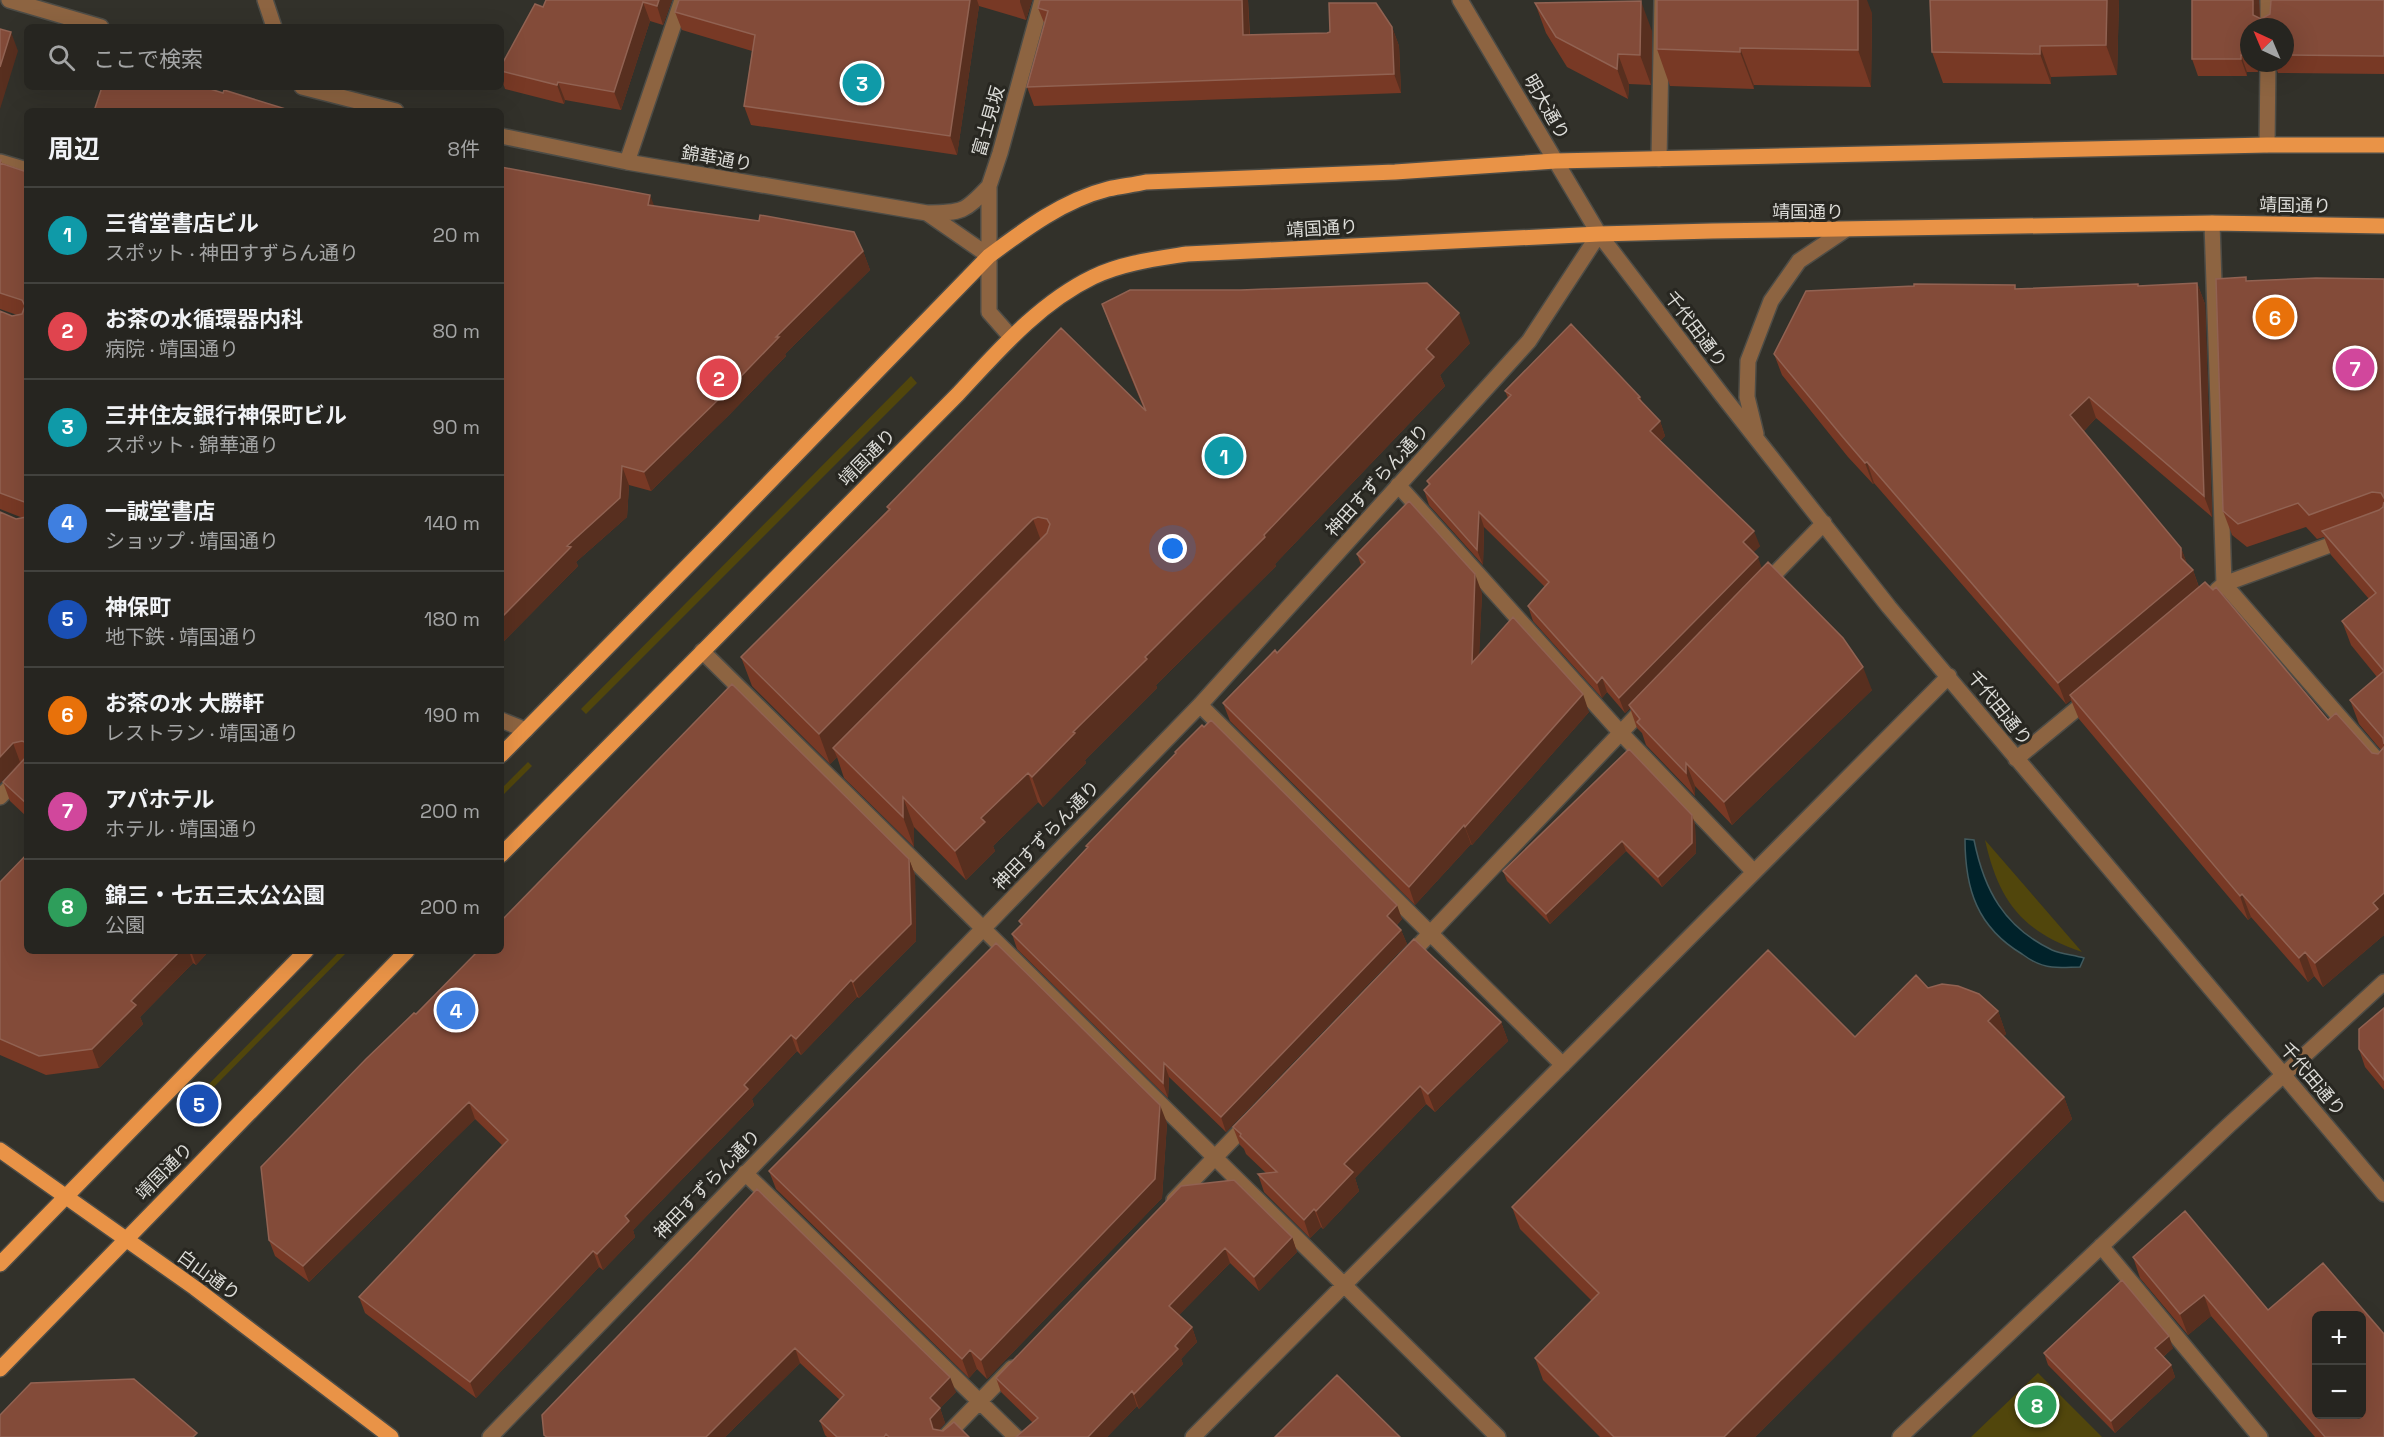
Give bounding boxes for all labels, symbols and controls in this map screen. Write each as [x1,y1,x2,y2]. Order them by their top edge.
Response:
north arrow [2240,18,2294,72]
search box [24,24,504,90]
icon: search [45,41,78,74]
text: ここで検索 [93,45,203,73]
pin: 3 [842,60,882,106]
street label: 明大通り [1519,70,1575,144]
street label: 富士見坂 [967,83,1009,159]
text: 周辺 [48,132,100,166]
text: 8件 [448,136,480,162]
street label: 錦華通り [680,140,754,176]
street label: 靖国通り [2259,193,2331,217]
street label: 靖国通り [1772,200,1844,223]
text: 三省堂書店ビル [105,209,259,237]
street label: 靖国通り [1285,215,1359,241]
text: 1 [63,222,72,248]
text: 20 m [433,222,480,248]
text: スポット · 神田すずらん通り [105,240,359,266]
street label: 千代田通り [1660,286,1732,372]
pin: 6 [2256,294,2294,340]
text: お茶の水循環器内科 [105,305,303,333]
text: 2 [62,318,73,344]
text: 80 m [432,318,480,344]
text: 病院 · 靖国通り [105,336,239,362]
pin: 7 [2336,346,2374,391]
pin: 2 [700,356,738,400]
text: 三井住友銀行神保町ビル [105,401,347,429]
text: 3 [61,414,74,440]
text: 90 m [433,414,480,440]
street label: 神田すずらん通り [1320,419,1434,541]
street label: 靖国通り [833,423,901,491]
text: スポット · 錦華通り [105,432,279,458]
pin: 1 [1204,434,1244,478]
text: 一誠堂書店 [105,497,215,525]
text: 4 [61,510,74,536]
text: 140 m [424,510,480,536]
text: ショップ · 靖国通り [105,528,279,554]
your location [1158,534,1187,563]
text: 神保町 [105,593,171,621]
text: 5 [62,606,74,632]
text: 180 m [424,606,480,632]
text: 地下鉄 · 靖国通り [105,624,259,650]
street label: 千代田通り [1963,666,2037,750]
text: お茶の水 大勝軒 [105,689,265,717]
text: 6 [61,702,74,728]
text: 190 m [424,702,480,728]
text: レストラン · 靖国通り [105,720,299,746]
street label: 神田すずらん通り [988,775,1104,895]
text: アパホテル [105,785,215,813]
text: 7 [62,798,73,824]
text: 200 m [420,798,480,824]
text: ホテル · 靖国通り [105,816,259,842]
text: 錦三・七五三太公公園 [105,881,325,909]
text: 8 [62,894,74,920]
text: 200 m [420,894,480,920]
text: 公園 [105,912,145,938]
pin: 4 [436,988,476,1032]
street label: 千代田通り [2275,1037,2351,1121]
pin: 5 [180,1082,218,1126]
street label: 神田すずらん通り [649,1124,765,1244]
street label: 靖国通り [130,1137,198,1205]
street label: 白山通り [173,1245,245,1305]
map controls [2312,1311,2366,1419]
button: + [2312,1311,2366,1365]
button: − [2312,1365,2366,1419]
pin: 8 [2018,1382,2056,1428]

